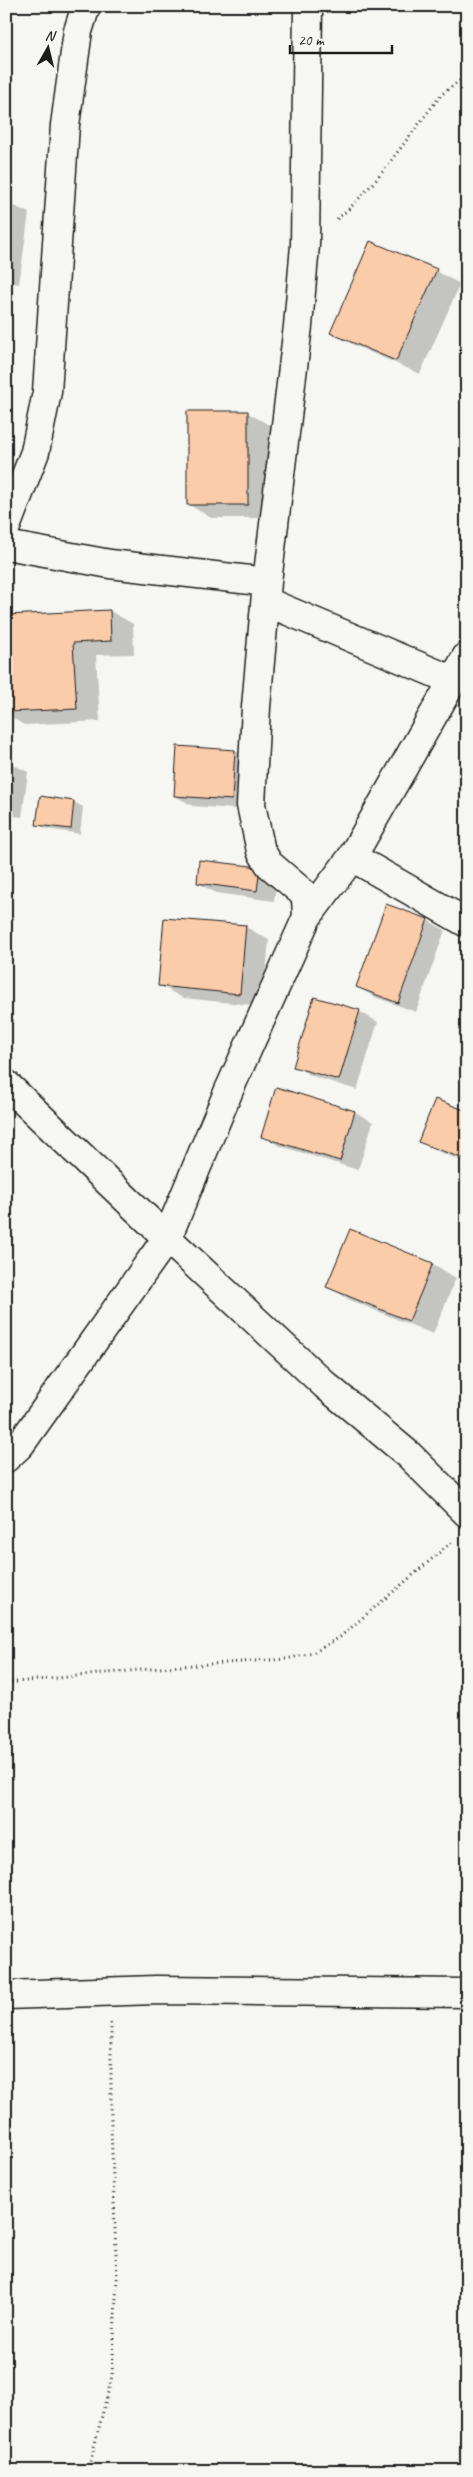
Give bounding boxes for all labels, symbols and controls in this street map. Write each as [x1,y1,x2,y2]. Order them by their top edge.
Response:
north arrow [22,22,72,72]
scale bar [290,22,393,54]
text: N [44,27,58,45]
text: 20 m [298,31,325,50]

